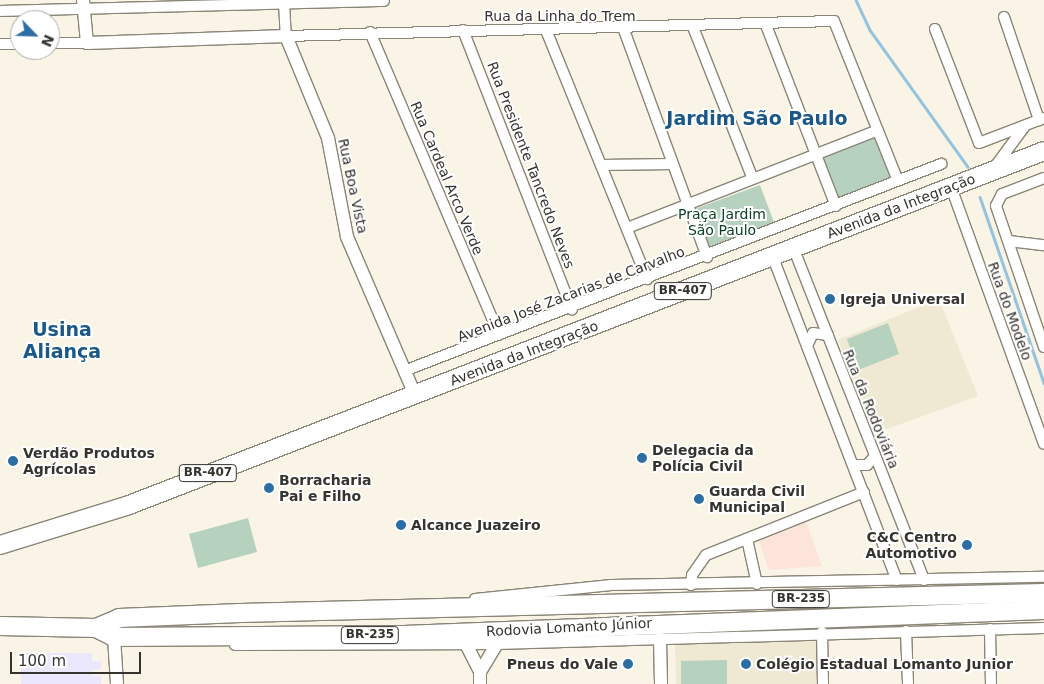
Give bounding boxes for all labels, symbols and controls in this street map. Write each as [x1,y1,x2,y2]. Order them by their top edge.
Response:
street label: Rua da Linha do Trem [484,8,636,24]
north arrow [10,10,60,60]
text: N [38,32,57,49]
street label: Rua Presidente Tancredo Neves [484,59,578,271]
street label: Rua Cardeal Arco Verde [407,99,487,257]
district label: Jardim São Paulo [666,108,848,130]
street label: Rua Boa Vista [335,137,371,235]
street label: Avenida da Integração [825,170,977,242]
park label: Praça Jardim São Paulo [678,206,766,238]
street label: Avenida José Zacarias de Carvalho [455,243,687,345]
street label: Rua do Modelo [984,259,1036,363]
road number: BR-407 [653,282,713,300]
place label: Igreja Universal [840,291,965,307]
marker: Igreja Universal [824,293,836,305]
street label: Avenida da Integração [448,317,600,389]
district label: Usina Aliança [23,319,101,363]
street label: Rua da Rodoviária [839,347,903,471]
place label: Delegacia da Polícia Civil [652,442,754,474]
place label: Verdão Produtos Agrícolas [23,445,155,478]
marker: Delegacia da Polícia Civil [636,452,648,464]
marker: Verdão Produtos Agrícolas [7,455,19,467]
road number: BR-407 [178,463,238,482]
place label: Borracharia Pai e Filho [279,472,371,504]
marker: Borracharia Pai e Filho [263,482,275,494]
place label: Guarda Civil Municipal [709,483,805,516]
marker: Guarda Civil Municipal [693,493,705,505]
place label: Alcance Juazeiro [411,517,541,533]
marker: Alcance Juazeiro [395,519,407,531]
place label: C&C Centro Automotivo [865,529,957,562]
marker: C&C Centro Automotivo [961,539,973,551]
road number: BR-235 [771,590,831,608]
street label: Rodovia Lomanto Júnior [486,614,652,640]
road number: BR-235 [340,626,400,644]
scale bar [12,642,144,674]
text: 100 m [18,652,66,670]
place label: Pneus do Vale [507,656,618,672]
place label: Colégio Estadual Lomanto Junior [756,656,1013,672]
marker: Pneus do Vale [622,658,634,670]
marker: Colégio Estadual Lomanto Junior [740,658,752,670]

